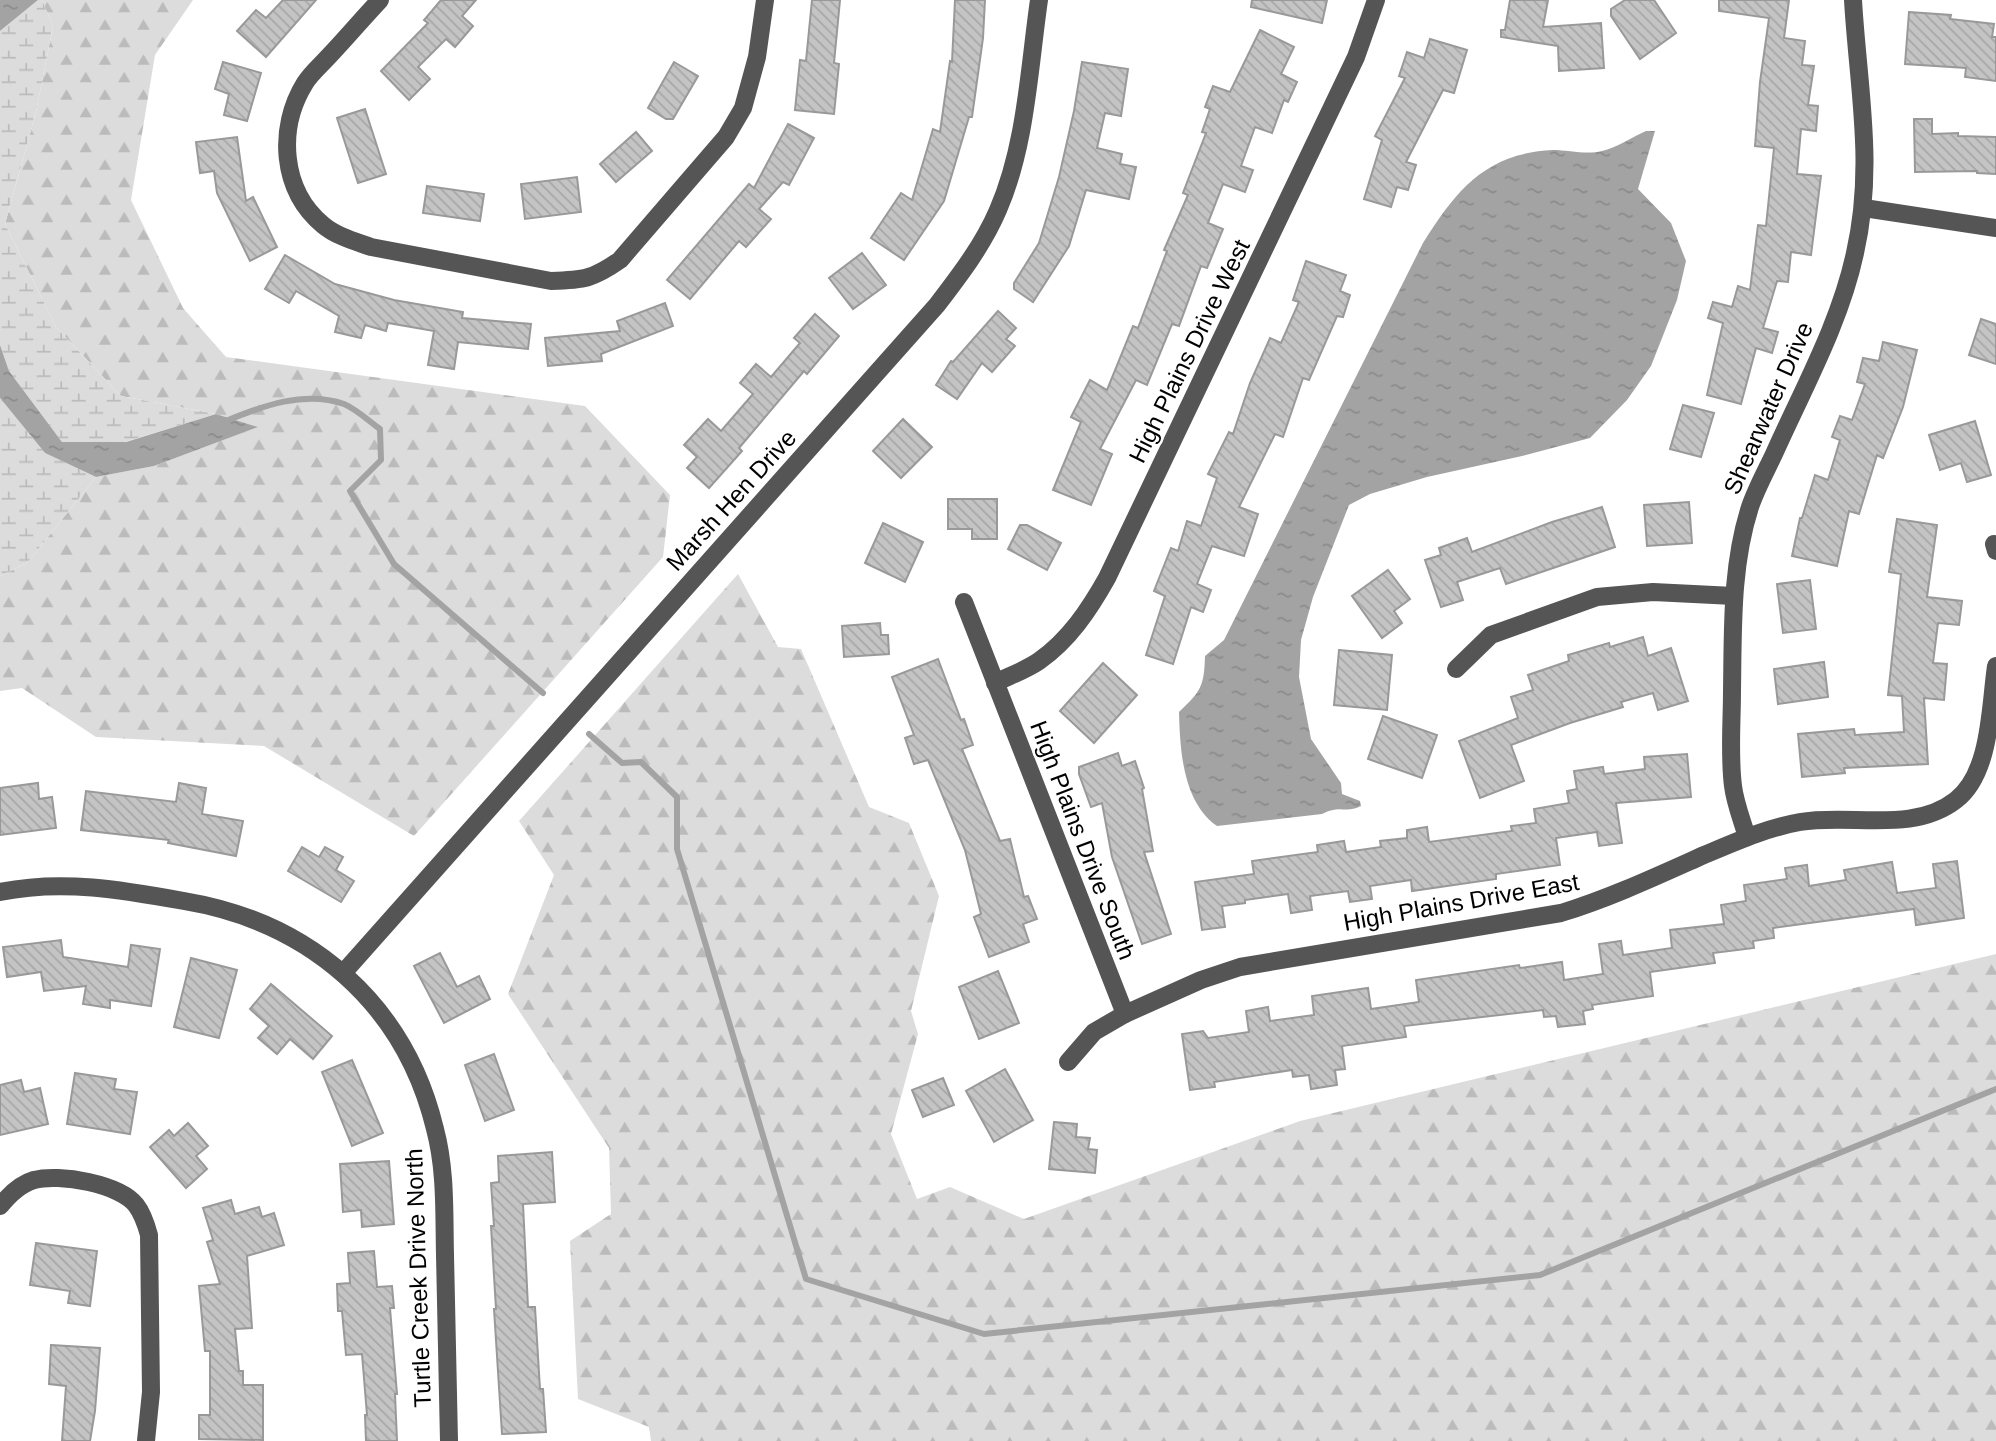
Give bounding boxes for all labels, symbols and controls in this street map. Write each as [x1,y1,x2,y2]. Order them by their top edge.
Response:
street label: High Plains Drive West [1123,235,1255,467]
street label: Shearwater Drive [1718,318,1818,498]
street label: Marsh Hen Drive [661,424,801,576]
street label: High Plains Drive South [1025,717,1141,963]
street label: High Plains Drive East [1341,868,1581,936]
street label: Turtle Creek Drive North [400,1148,436,1408]

